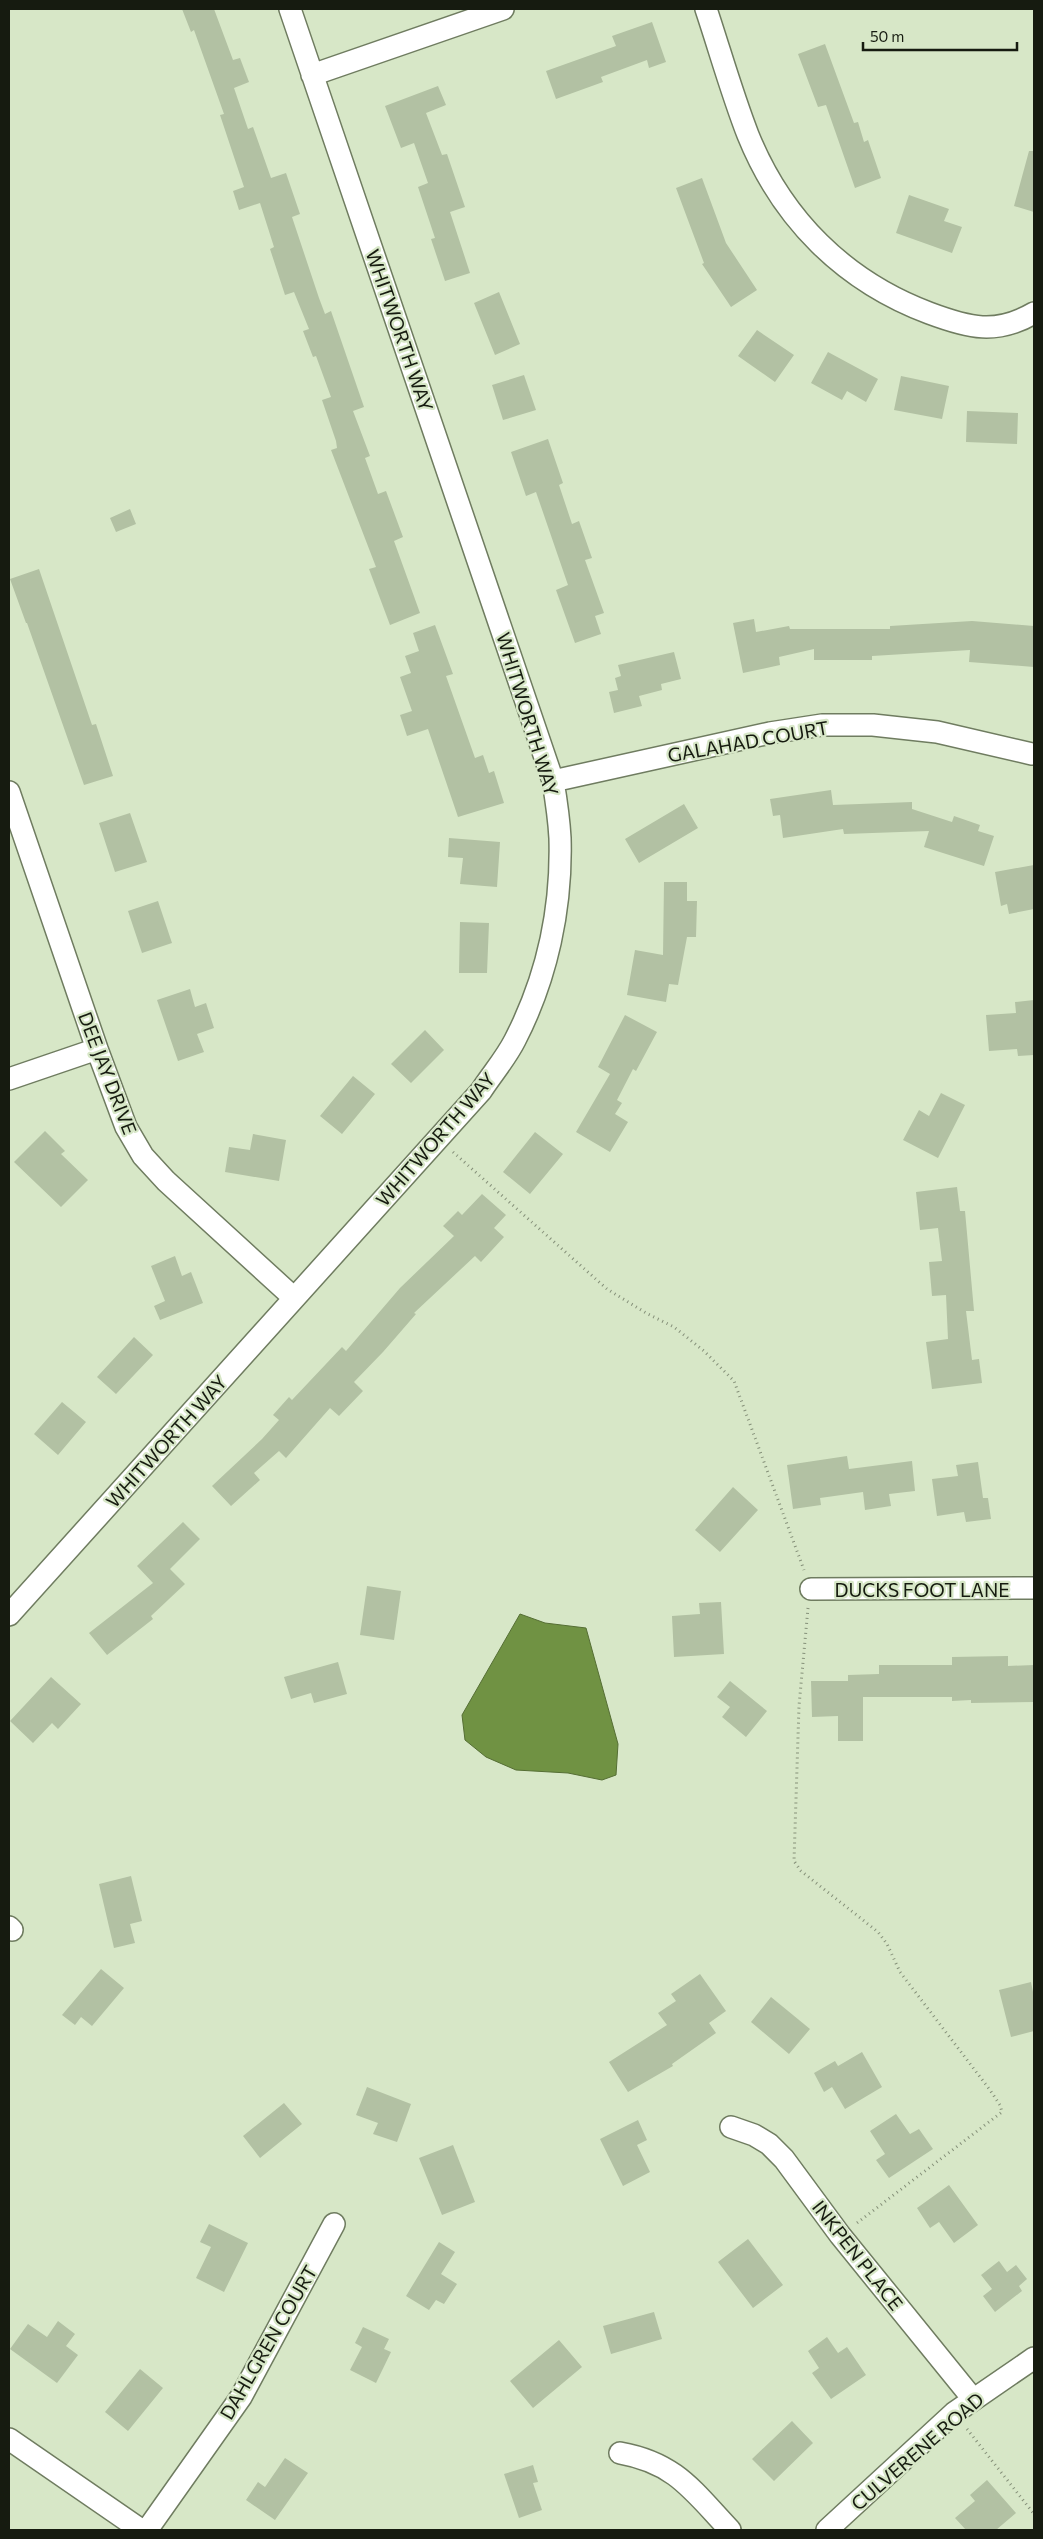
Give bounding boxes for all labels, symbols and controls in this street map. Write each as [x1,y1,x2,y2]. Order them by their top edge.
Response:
scale bar [863,20,1017,52]
text: 50 m [870,27,904,45]
street label: WHITWORTH WAY [361,246,439,414]
street label: WHITWORTH WAY [492,629,564,799]
street label: GALAHAD COURT [666,716,830,766]
street label: DEE JAY DRIVE [74,1008,142,1138]
street label: WHITWORTH WAY [371,1067,499,1211]
street label: WHITWORTH WAY [101,1370,231,1512]
street label: DUCKS FOOT LANE [834,1578,1010,1601]
street label: INKPEN PLACE [808,2195,908,2315]
street label: DAHLGREN COURT [215,2261,321,2423]
street label: CULVERENE ROAD [846,2387,988,2515]

